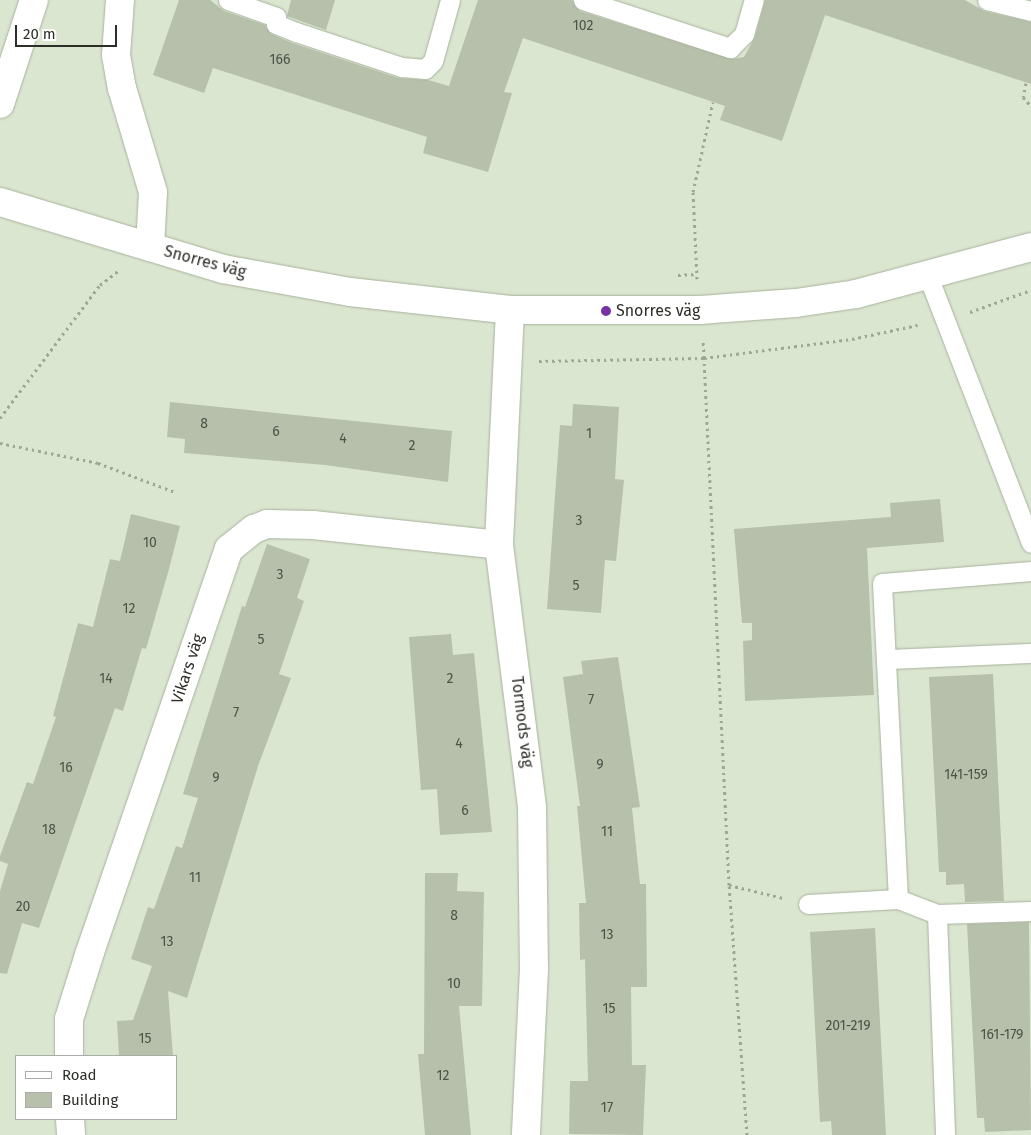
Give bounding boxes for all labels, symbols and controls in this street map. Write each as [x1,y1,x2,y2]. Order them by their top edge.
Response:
scale bar [18,15,120,47]
house number: 102 [573,18,593,34]
text: 20 m [23,25,56,43]
house number: 166 [270,52,290,68]
street label: Snorres väg [162,242,248,282]
place label: Snorres väg [616,301,700,321]
marker: Snorres väg [600,305,612,317]
house number: 8 [200,416,208,432]
house number: 6 [272,424,280,440]
house number: 1 [586,426,592,442]
house number: 4 [339,431,347,447]
house number: 2 [409,438,415,454]
house number: 3 [576,513,582,529]
house number: 10 [143,535,157,551]
house number: 3 [277,567,283,583]
house number: 5 [572,578,580,594]
house number: 12 [123,601,135,617]
street label: Vikars väg [168,632,208,706]
house number: 5 [257,632,265,648]
house number: 14 [99,671,113,687]
house number: 2 [447,671,453,687]
street label: Tormods väg [507,675,537,769]
house number: 7 [588,692,594,708]
house number: 7 [233,705,239,721]
house number: 4 [455,736,463,752]
house number: 9 [596,757,604,773]
house number: 16 [59,760,73,776]
house number: 141-159 [944,767,988,783]
house number: 9 [212,770,220,786]
house number: 6 [461,803,469,819]
house number: 18 [42,822,56,838]
house number: 11 [601,824,613,840]
house number: 11 [189,870,201,886]
house number: 20 [16,899,30,915]
house number: 8 [450,908,458,924]
house number: 13 [600,927,614,943]
house number: 13 [160,934,174,950]
house number: 10 [447,976,461,992]
house number: 15 [602,1001,616,1017]
house number: 201-219 [825,1018,871,1034]
house number: 161-179 [981,1027,1023,1043]
house number: 15 [138,1031,152,1047]
legend [15,1055,178,1120]
text: Road [62,1066,97,1084]
house number: 12 [437,1068,449,1084]
text: Building [62,1091,118,1109]
house number: 17 [601,1100,613,1116]

